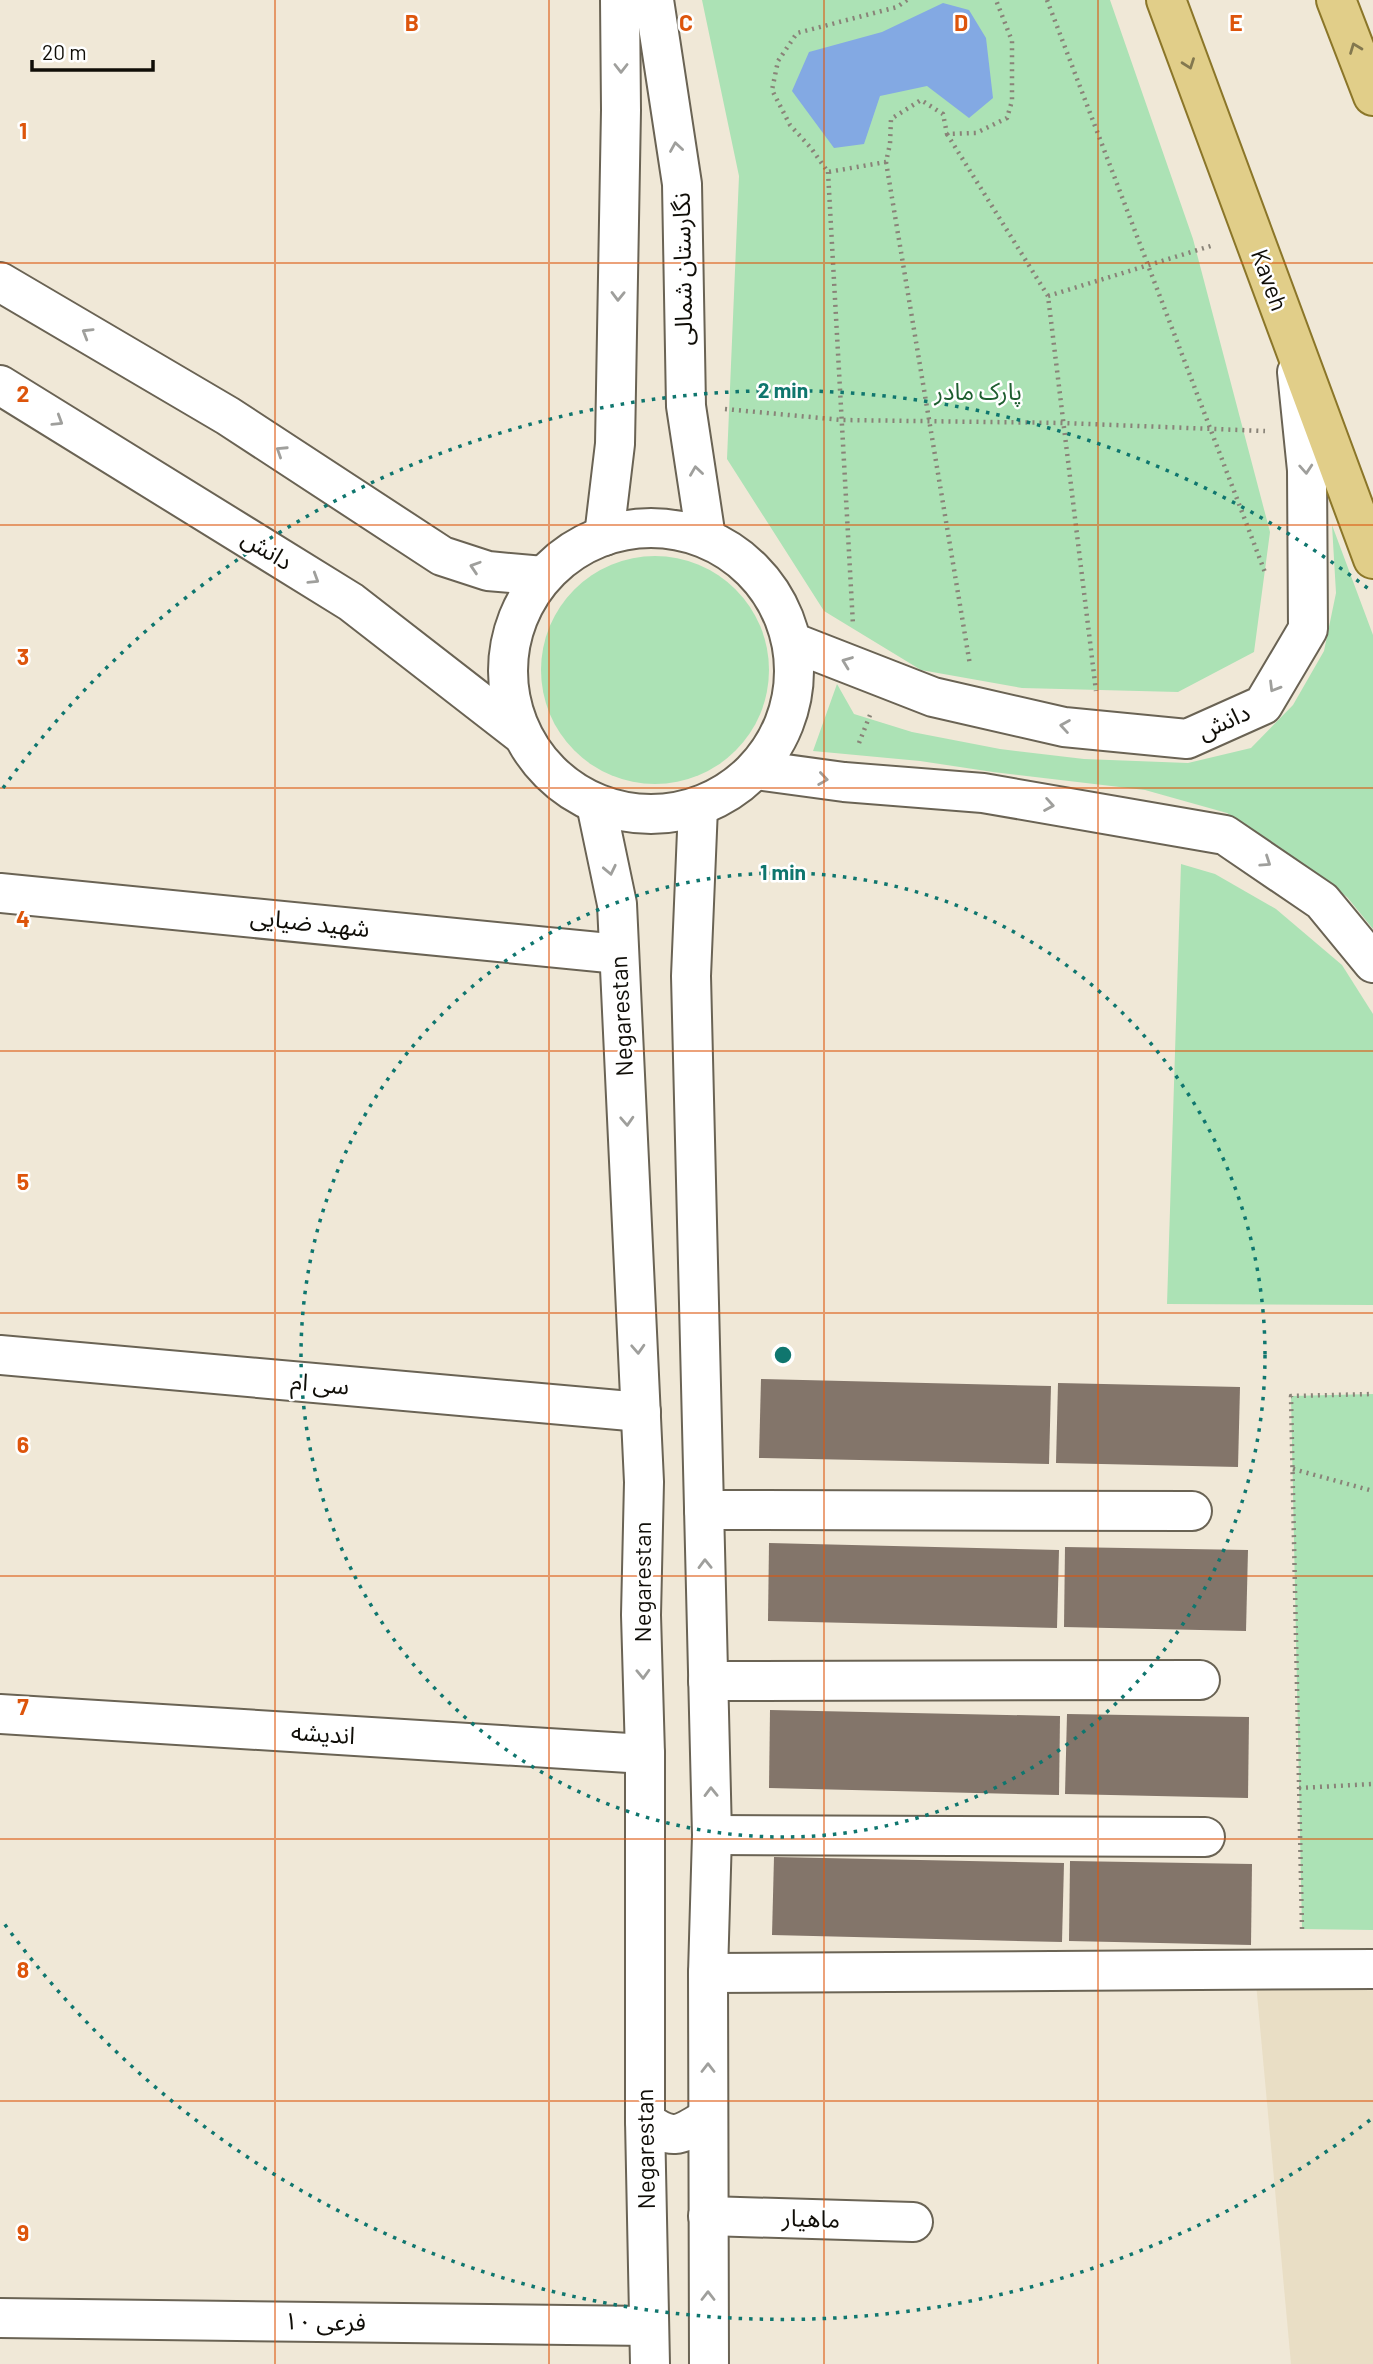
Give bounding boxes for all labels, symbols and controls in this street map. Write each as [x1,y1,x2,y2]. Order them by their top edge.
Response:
text: B [405,8,419,36]
text: C [679,8,693,36]
text: D [954,8,968,36]
text: E [1229,8,1243,36]
scale bar [32,28,152,72]
text: 20 m [42,39,87,64]
one-way arrow [1349,43,1363,55]
one-way arrow [1181,58,1195,70]
one-way arrow [613,63,629,74]
text: 1 [19,116,27,144]
one-way arrow [669,141,684,153]
street label: نگارستان شمالی [666,192,698,346]
street label: Kaveh [1246,245,1295,314]
one-way arrow [610,291,626,301]
one-way arrow [81,328,94,341]
park label: پارک مادر [933,376,1022,407]
text: 2 min [758,377,808,402]
text: 2 [17,379,29,407]
one-way arrow [50,413,63,426]
one-way arrow [276,446,289,459]
one-way arrow [1299,464,1314,475]
one-way arrow [688,465,703,477]
street label: دانش [237,522,298,575]
one-way arrow [470,560,482,575]
one-way arrow [306,571,319,584]
text: 3 [17,642,29,670]
one-way arrow [842,657,854,671]
one-way arrow [1269,679,1282,692]
street label: دانش [1193,696,1254,745]
one-way arrow [1059,719,1071,734]
one-way arrow [817,772,829,787]
one-way arrow [1043,796,1055,811]
one-way arrow [1258,854,1271,867]
text: 1 min [760,859,806,884]
one-way arrow [602,864,616,876]
street label: شهید ضیایی [249,901,371,942]
text: 4 [16,904,30,932]
street label: Negarestan [603,955,638,1077]
one-way arrow [620,1116,635,1127]
text: 5 [17,1167,29,1195]
one-way arrow [630,1343,645,1354]
centre of rings [771,1343,795,1367]
street label: سی ام [289,1366,351,1404]
text: 6 [17,1430,29,1458]
street label: Negarestan [627,1522,656,1642]
one-way arrow [697,1559,713,1569]
one-way arrow [635,1669,651,1680]
text: 7 [17,1692,29,1720]
street label: اندیشه [290,1716,356,1749]
one-way arrow [703,1786,719,1797]
text: 8 [17,1955,29,1983]
one-way arrow [700,2063,716,2073]
street label: Negarestan [629,2088,660,2210]
street label: ماهیار [780,2202,841,2234]
text: 9 [17,2218,29,2246]
one-way arrow [700,2290,716,2301]
street label: فرعی ۱۰ [284,2305,366,2337]

